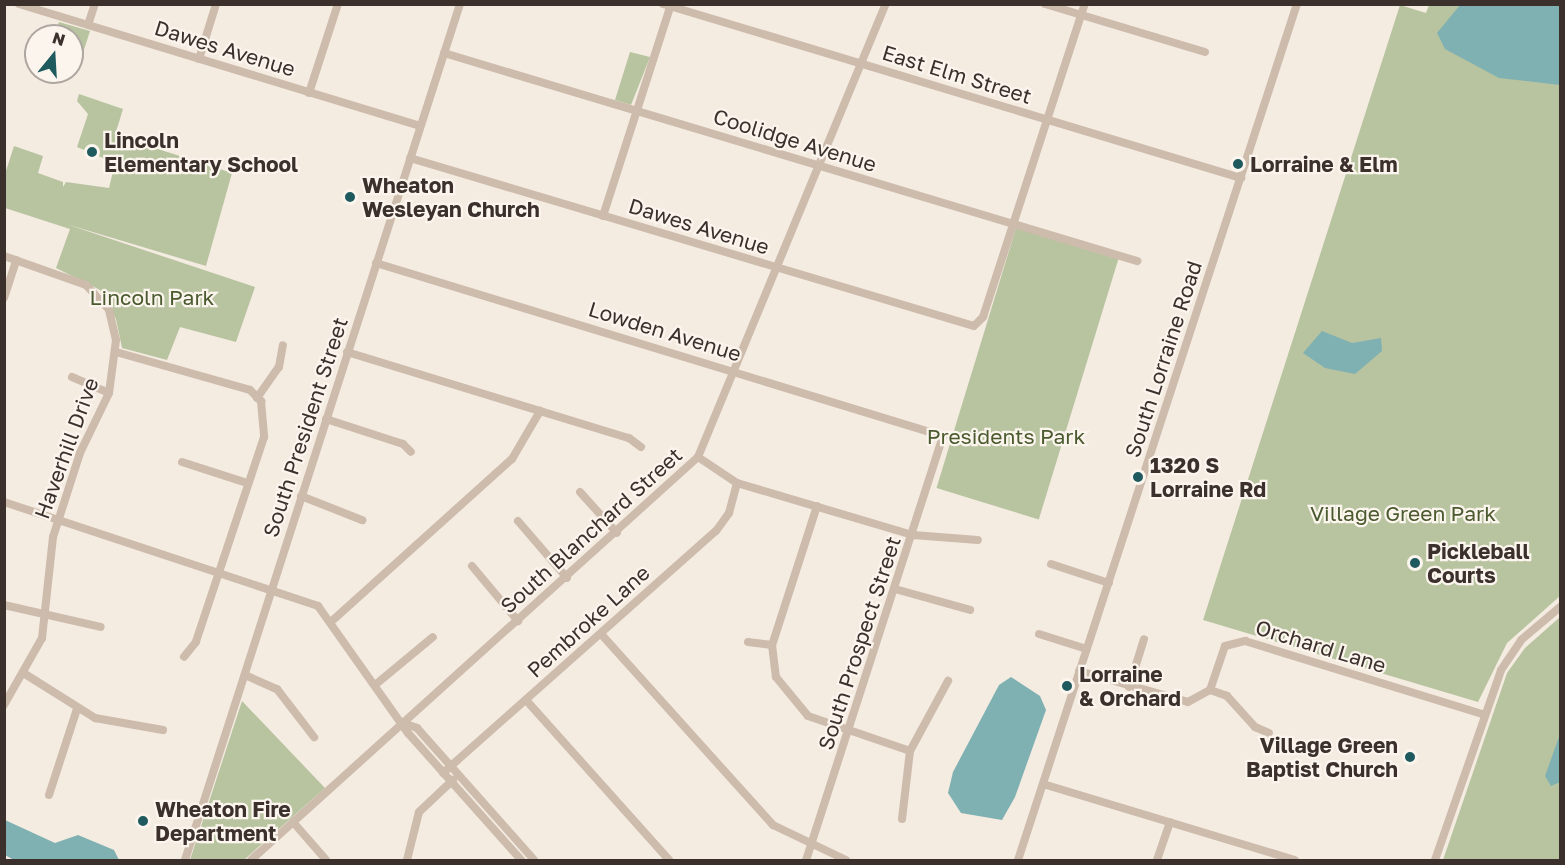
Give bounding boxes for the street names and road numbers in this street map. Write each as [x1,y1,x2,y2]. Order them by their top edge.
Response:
street label: Dawes Avenue [152,15,298,81]
street label: East Elm Street [879,39,1035,109]
street label: Coolidge Avenue [710,103,880,177]
street label: Dawes Avenue [626,193,772,259]
street label: South Lorraine Road [1119,258,1207,460]
street label: Lowden Avenue [586,296,744,366]
street label: South President Street [258,314,352,540]
street label: Haverhill Drive [29,374,103,522]
street label: South Blanchard Street [495,442,687,618]
street label: South Prospect Street [813,533,905,753]
street label: Pembroke Lane [522,560,654,682]
street label: Orchard Lane [1253,614,1389,678]

